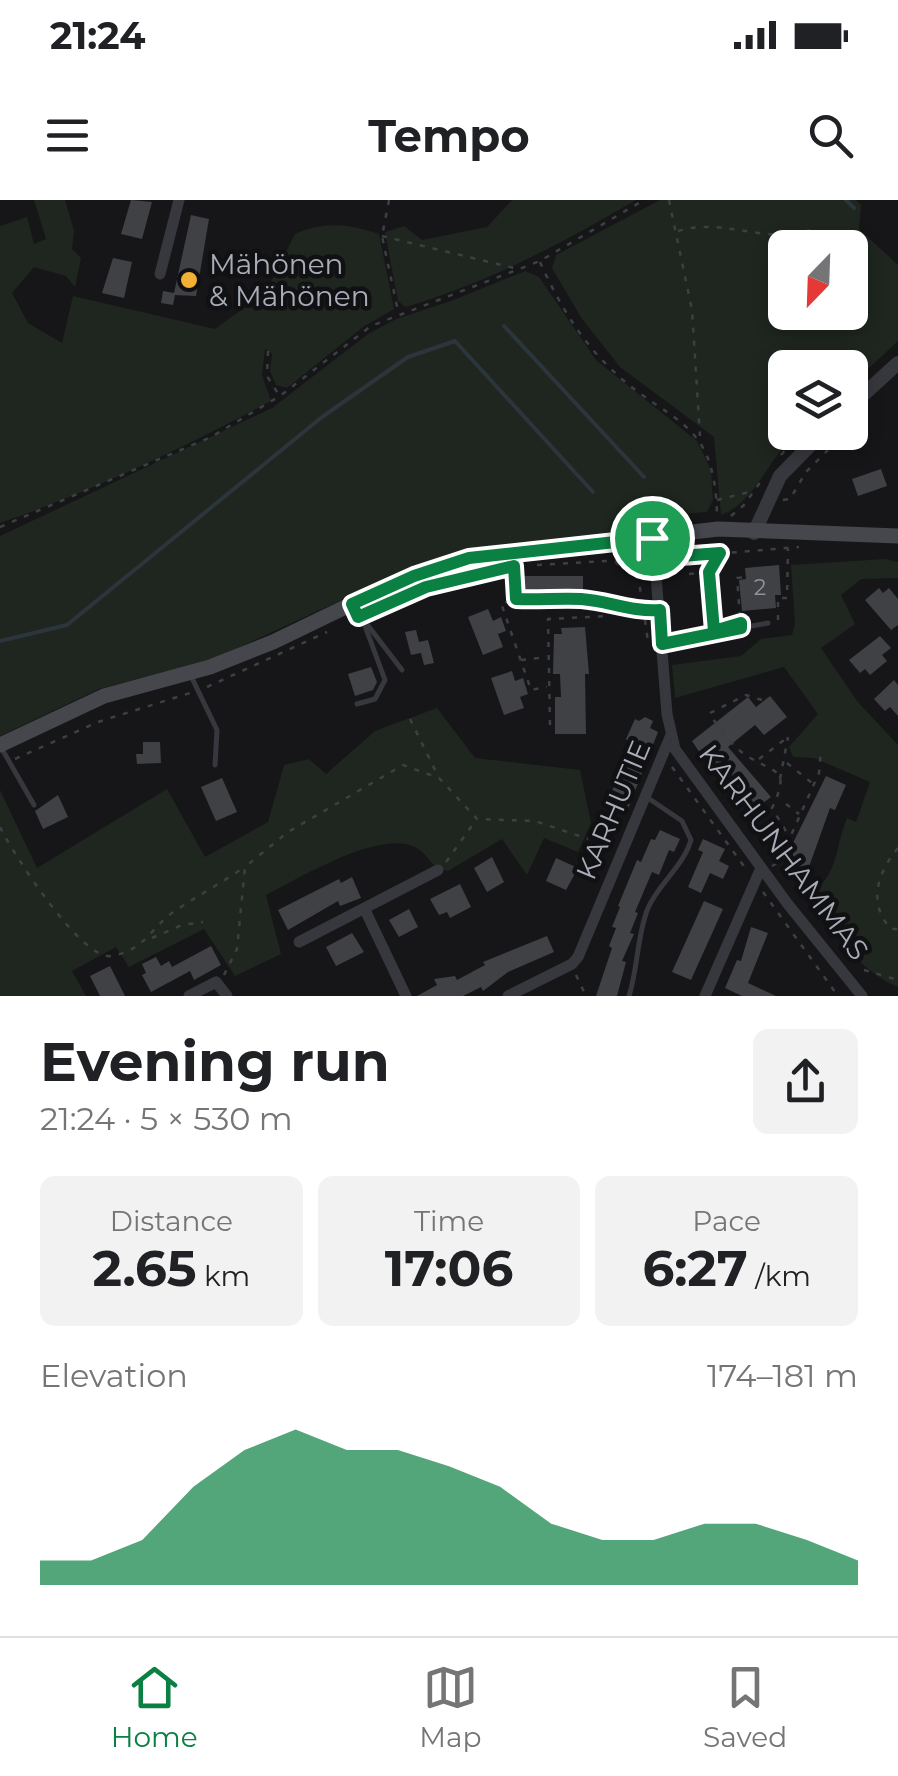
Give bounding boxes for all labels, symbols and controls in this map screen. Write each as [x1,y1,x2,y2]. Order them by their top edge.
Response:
text: 21:24 [50,12,146,59]
icon: menu [40,108,95,163]
text: Tempo [368,108,530,163]
icon: search [803,108,858,163]
north arrow [768,230,868,330]
map controls [768,230,868,450]
place label: Mähönen & Mähönen [209,247,370,313]
marker: Mähönen & Mähönen [178,269,200,291]
button: layers [768,350,868,450]
pin [610,496,695,581]
icon: arrive [625,511,680,566]
house number: 2 [754,574,766,601]
street label: KARHUTIE [569,736,657,884]
street label: KARHUNHAMMAS [692,738,876,966]
text: Evening run [40,1028,390,1095]
button: share [753,1029,858,1134]
text: 21:24 · 5 × 530 m [40,1099,293,1138]
text: Distance [110,1204,233,1238]
text: Time [414,1204,484,1238]
text: Pace [692,1204,761,1238]
text: 2.65 [93,1238,197,1299]
text: 17:06 [385,1238,513,1299]
text: 6:27 [642,1238,748,1299]
text: km [197,1259,250,1293]
text: /km [748,1259,811,1293]
text: Elevation [40,1356,188,1395]
text: 174–181 m [707,1356,858,1395]
tab: Home [111,1660,198,1754]
tab: Map [419,1660,482,1754]
tab: Saved [703,1660,787,1754]

